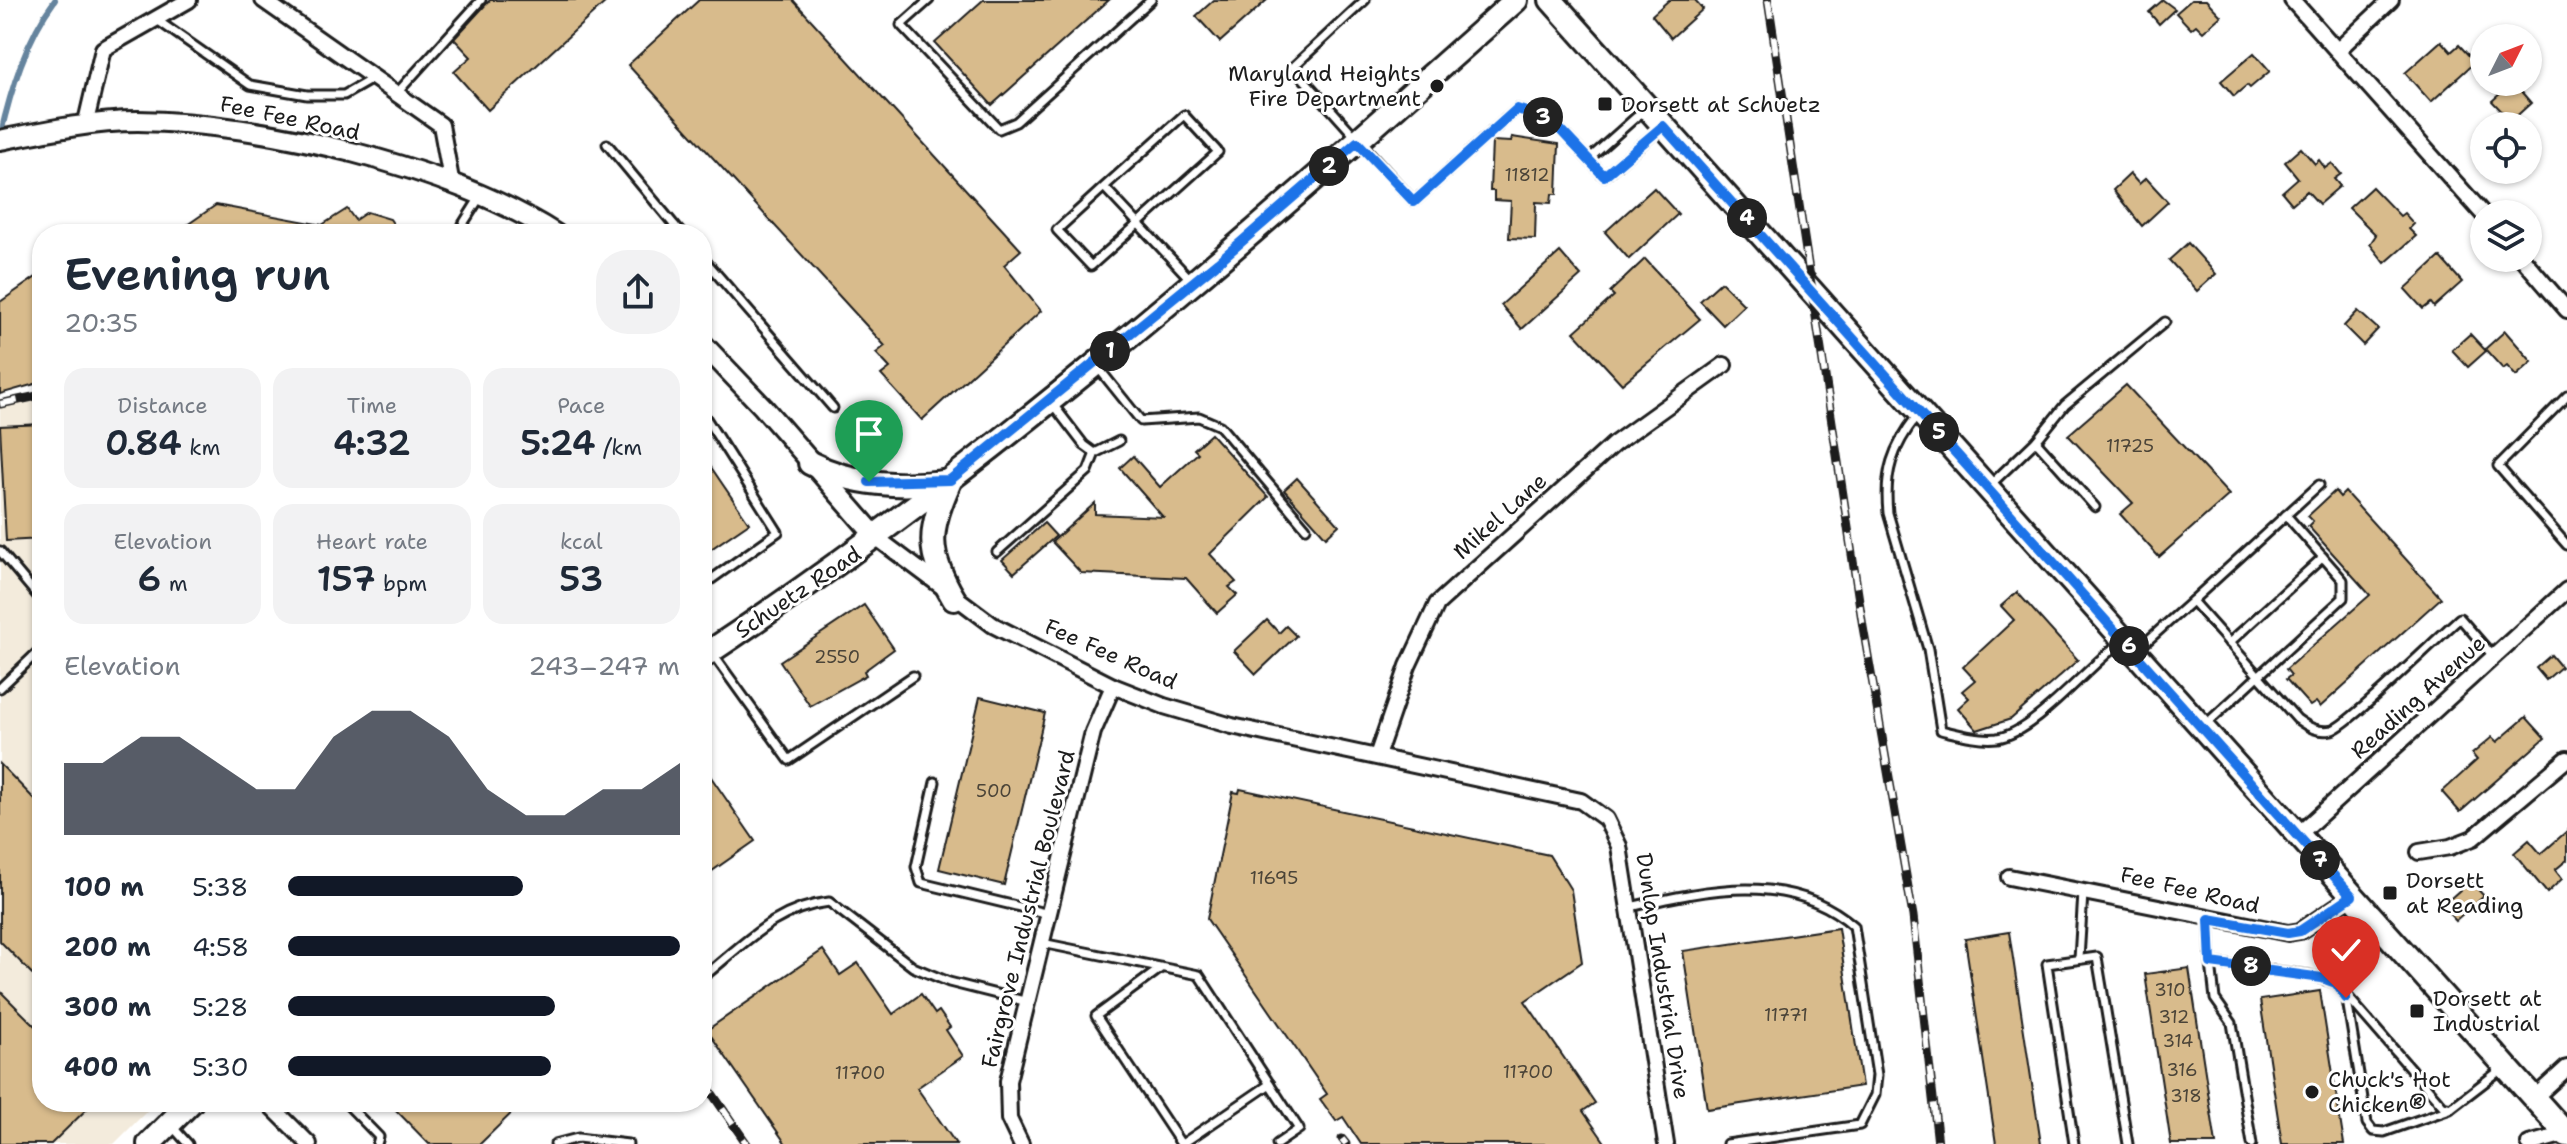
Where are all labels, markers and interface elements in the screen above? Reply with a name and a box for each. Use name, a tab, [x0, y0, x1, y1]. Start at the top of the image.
north arrow	[2470, 24, 2542, 96]
map controls	[2470, 24, 2542, 272]
place label: Maryland Heights Fire Department	[1228, 59, 1421, 113]
marker: Maryland Heights Fire Department	[1428, 77, 1446, 95]
street label: Fee Fee Road	[217, 89, 363, 147]
place label: Dorsett at Schuetz	[1621, 90, 1821, 119]
marker: Dorsett at Schuetz	[1596, 95, 1614, 113]
pin: 3	[1523, 97, 1563, 137]
text: 3	[1535, 102, 1551, 131]
button: locate	[2470, 112, 2542, 184]
pin: 2	[1309, 146, 1349, 186]
text: 2	[1321, 151, 1337, 180]
house number: 11812	[1504, 163, 1550, 187]
pin: 4	[1727, 198, 1767, 238]
button: layers	[2470, 200, 2542, 272]
text: 4	[1739, 203, 1755, 232]
text: Evening run	[64, 245, 331, 304]
button: share	[596, 250, 680, 334]
text: 20:35	[64, 305, 138, 340]
pin: 1	[1090, 331, 1130, 371]
text: 1	[1105, 336, 1115, 365]
text: Distance	[118, 391, 208, 420]
text: Time	[347, 391, 397, 420]
text: Pace	[557, 391, 606, 420]
pin	[835, 400, 903, 482]
icon: arrive	[847, 412, 891, 456]
pin: 5	[1919, 412, 1959, 452]
text: 5	[1932, 417, 1946, 446]
text: 0.84	[105, 420, 182, 466]
text: 4:32	[333, 420, 411, 466]
text: 5:24	[520, 420, 596, 466]
text: km	[182, 433, 220, 462]
text: /km	[596, 433, 642, 462]
house number: 11725	[2106, 434, 2154, 458]
street label: Mikel Lane	[1447, 466, 1553, 566]
text: Elevation	[113, 527, 212, 556]
text: Heart rate	[316, 527, 428, 556]
text: kcal	[560, 527, 603, 556]
street label: Schuetz Road	[729, 539, 867, 645]
text: 6	[138, 556, 161, 602]
text: 157	[317, 556, 375, 602]
text: 53	[559, 556, 603, 602]
text: m	[161, 569, 188, 598]
text: bpm	[375, 569, 427, 598]
street label: Fee Fee Road	[1040, 612, 1182, 696]
pin: 6	[2109, 626, 2149, 666]
street label: Reading Avenue	[2344, 629, 2492, 765]
text: 6	[2121, 631, 2137, 660]
house number: 2550	[814, 645, 860, 669]
text: Elevation	[64, 648, 180, 683]
text: 243–247 m	[528, 648, 680, 683]
street label: Fairgrove Industrial Boulevard	[974, 747, 1082, 1071]
house number: 500	[976, 779, 1012, 803]
pin: 7	[2300, 840, 2340, 880]
text: 7	[2312, 845, 2328, 874]
street label: Dunlap Industrial Drive	[1629, 851, 1697, 1101]
street label: Fee Fee Road	[2117, 860, 2263, 920]
house number: 11695	[1250, 866, 1298, 890]
place label: Dorsett at Reading	[2406, 866, 2523, 920]
text: 100 m	[64, 869, 144, 904]
text: 5:38	[192, 869, 248, 904]
marker: Dorsett at Reading	[2381, 884, 2399, 902]
pin	[2312, 916, 2380, 998]
icon: check	[2324, 928, 2368, 972]
text: 200 m	[64, 929, 151, 964]
text: 4:58	[192, 929, 249, 964]
pin: 8	[2231, 946, 2271, 986]
text: 8	[2243, 951, 2259, 980]
house number: 310	[2154, 978, 2186, 1002]
place label: Dorsett at Industrial	[2433, 984, 2542, 1038]
text: 300 m	[64, 989, 151, 1024]
text: 5:28	[192, 989, 248, 1024]
marker: Dorsett at Industrial	[2408, 1002, 2426, 1020]
house number: 11771	[1764, 1003, 1808, 1027]
house number: 312	[2159, 1005, 2189, 1029]
house number: 314	[2163, 1029, 2193, 1053]
text: 400 m	[64, 1049, 151, 1084]
text: 5:30	[192, 1049, 249, 1084]
house number: 316	[2166, 1058, 2198, 1082]
house number: 11700	[1503, 1060, 1553, 1084]
house number: 11700	[835, 1061, 885, 1085]
place label: Chuck's Hot Chicken®	[2328, 1065, 2451, 1119]
marker: Chuck's Hot Chicken®	[2303, 1083, 2321, 1101]
house number: 318	[2170, 1084, 2202, 1108]

